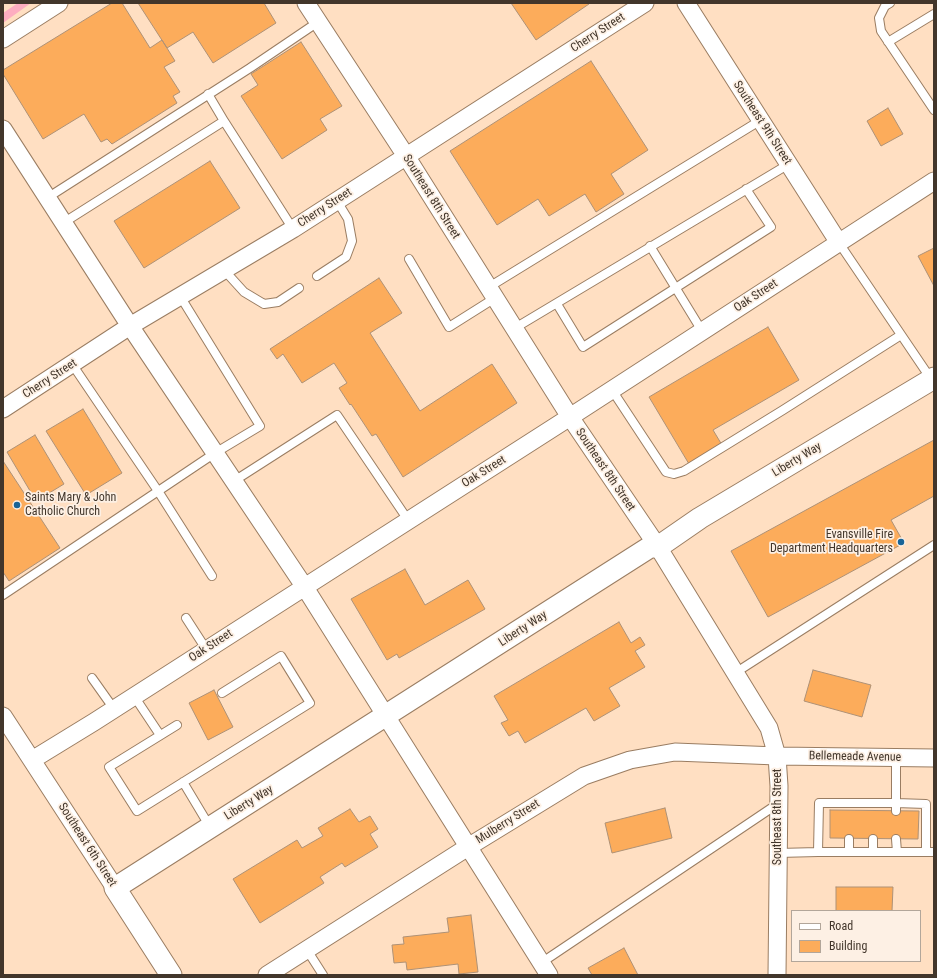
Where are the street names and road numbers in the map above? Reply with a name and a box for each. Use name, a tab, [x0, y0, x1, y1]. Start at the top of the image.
street label: Cherry Street	[568, 10, 628, 56]
street label: Southeast 9th Street	[730, 79, 794, 167]
street label: Southeast 8th Street	[399, 152, 463, 242]
street label: Cherry Street	[295, 185, 355, 231]
street label: Oak Street	[731, 277, 781, 315]
street label: Cherry Street	[20, 356, 80, 402]
street label: Southeast 8th Street	[572, 426, 638, 514]
street label: Liberty Way	[770, 440, 824, 480]
street label: Oak Street	[459, 453, 509, 491]
street label: Liberty Way	[496, 608, 550, 650]
street label: Oak Street	[186, 627, 236, 665]
street label: Bellemeade Avenue	[809, 749, 901, 765]
street label: Southeast 8th Street	[771, 769, 785, 865]
street label: Liberty Way	[222, 782, 276, 824]
street label: Mulberry Street	[473, 797, 543, 847]
street label: Southeast 6th Street	[55, 801, 119, 889]

